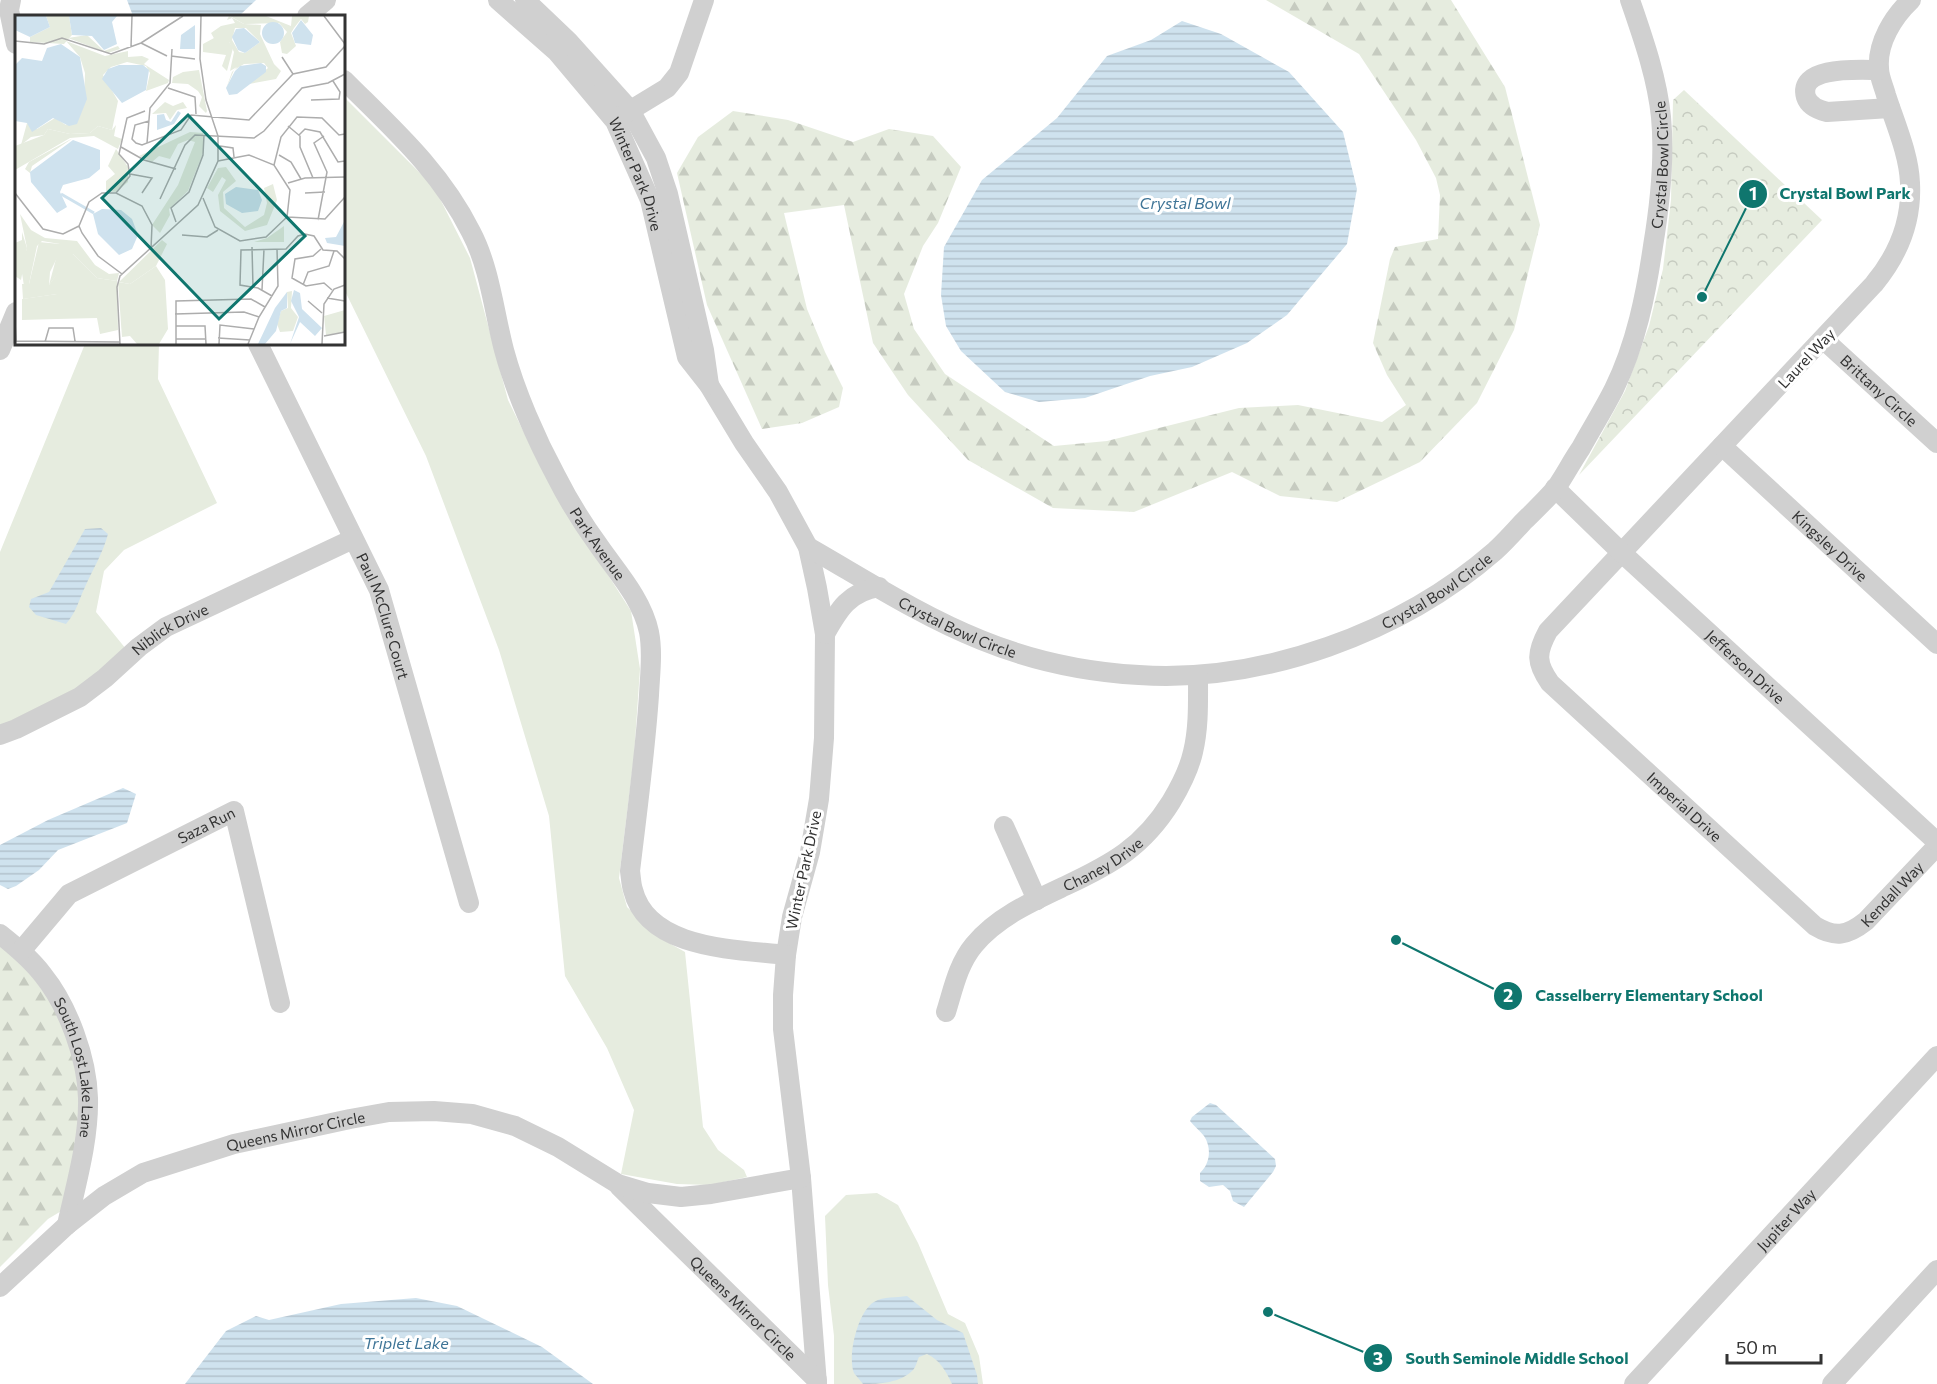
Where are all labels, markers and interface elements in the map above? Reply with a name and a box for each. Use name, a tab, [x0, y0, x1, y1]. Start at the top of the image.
inset map	[15, 15, 345, 345]
street label: Crystal Bowl Circle	[1647, 100, 1671, 230]
street label: Winter Park Drive	[605, 114, 666, 233]
callout: Crystal Bowl Park	[1738, 177, 1923, 211]
text: 1	[1749, 182, 1757, 204]
text: Crystal Bowl Park	[1779, 183, 1911, 202]
water label: Crystal Bowl	[1139, 193, 1231, 212]
street label: Laurel Way	[1774, 324, 1838, 392]
street label: Brittany Circle	[1837, 351, 1921, 430]
street label: Park Avenue	[566, 504, 630, 583]
street label: Kingsley Drive	[1789, 506, 1872, 585]
street label: Crystal Bowl Circle	[1378, 549, 1495, 633]
street label: Paul McClure Court	[353, 550, 413, 681]
street label: Crystal Bowl Circle	[896, 592, 1019, 661]
street label: Niblick Drive	[128, 599, 211, 659]
street label: Jefferson Drive	[1702, 626, 1789, 707]
street label: Imperial Drive	[1644, 768, 1726, 845]
street label: Saza Run	[174, 803, 238, 847]
street label: Winter Park Drive	[782, 809, 824, 931]
street label: Chaney Drive	[1060, 833, 1146, 895]
street label: Kendall Way	[1857, 857, 1927, 930]
callout: Casselberry Elementary School	[1493, 979, 1774, 1013]
text: 2	[1503, 984, 1513, 1006]
text: Casselberry Elementary School	[1535, 985, 1763, 1004]
street label: South Lost Lake Lane	[51, 994, 97, 1139]
street label: Queens Mirror Circle	[224, 1107, 367, 1155]
street label: Jupiter Way	[1753, 1184, 1819, 1254]
street label: Queens Mirror Circle	[686, 1252, 800, 1364]
scale bar	[1727, 1327, 1822, 1365]
water label: Triplet Lake	[363, 1333, 449, 1352]
text: 50 m	[1736, 1336, 1777, 1358]
callout: South Seminole Middle School	[1363, 1341, 1640, 1375]
text: 3	[1373, 1347, 1383, 1369]
text: South Seminole Middle School	[1406, 1348, 1629, 1367]

